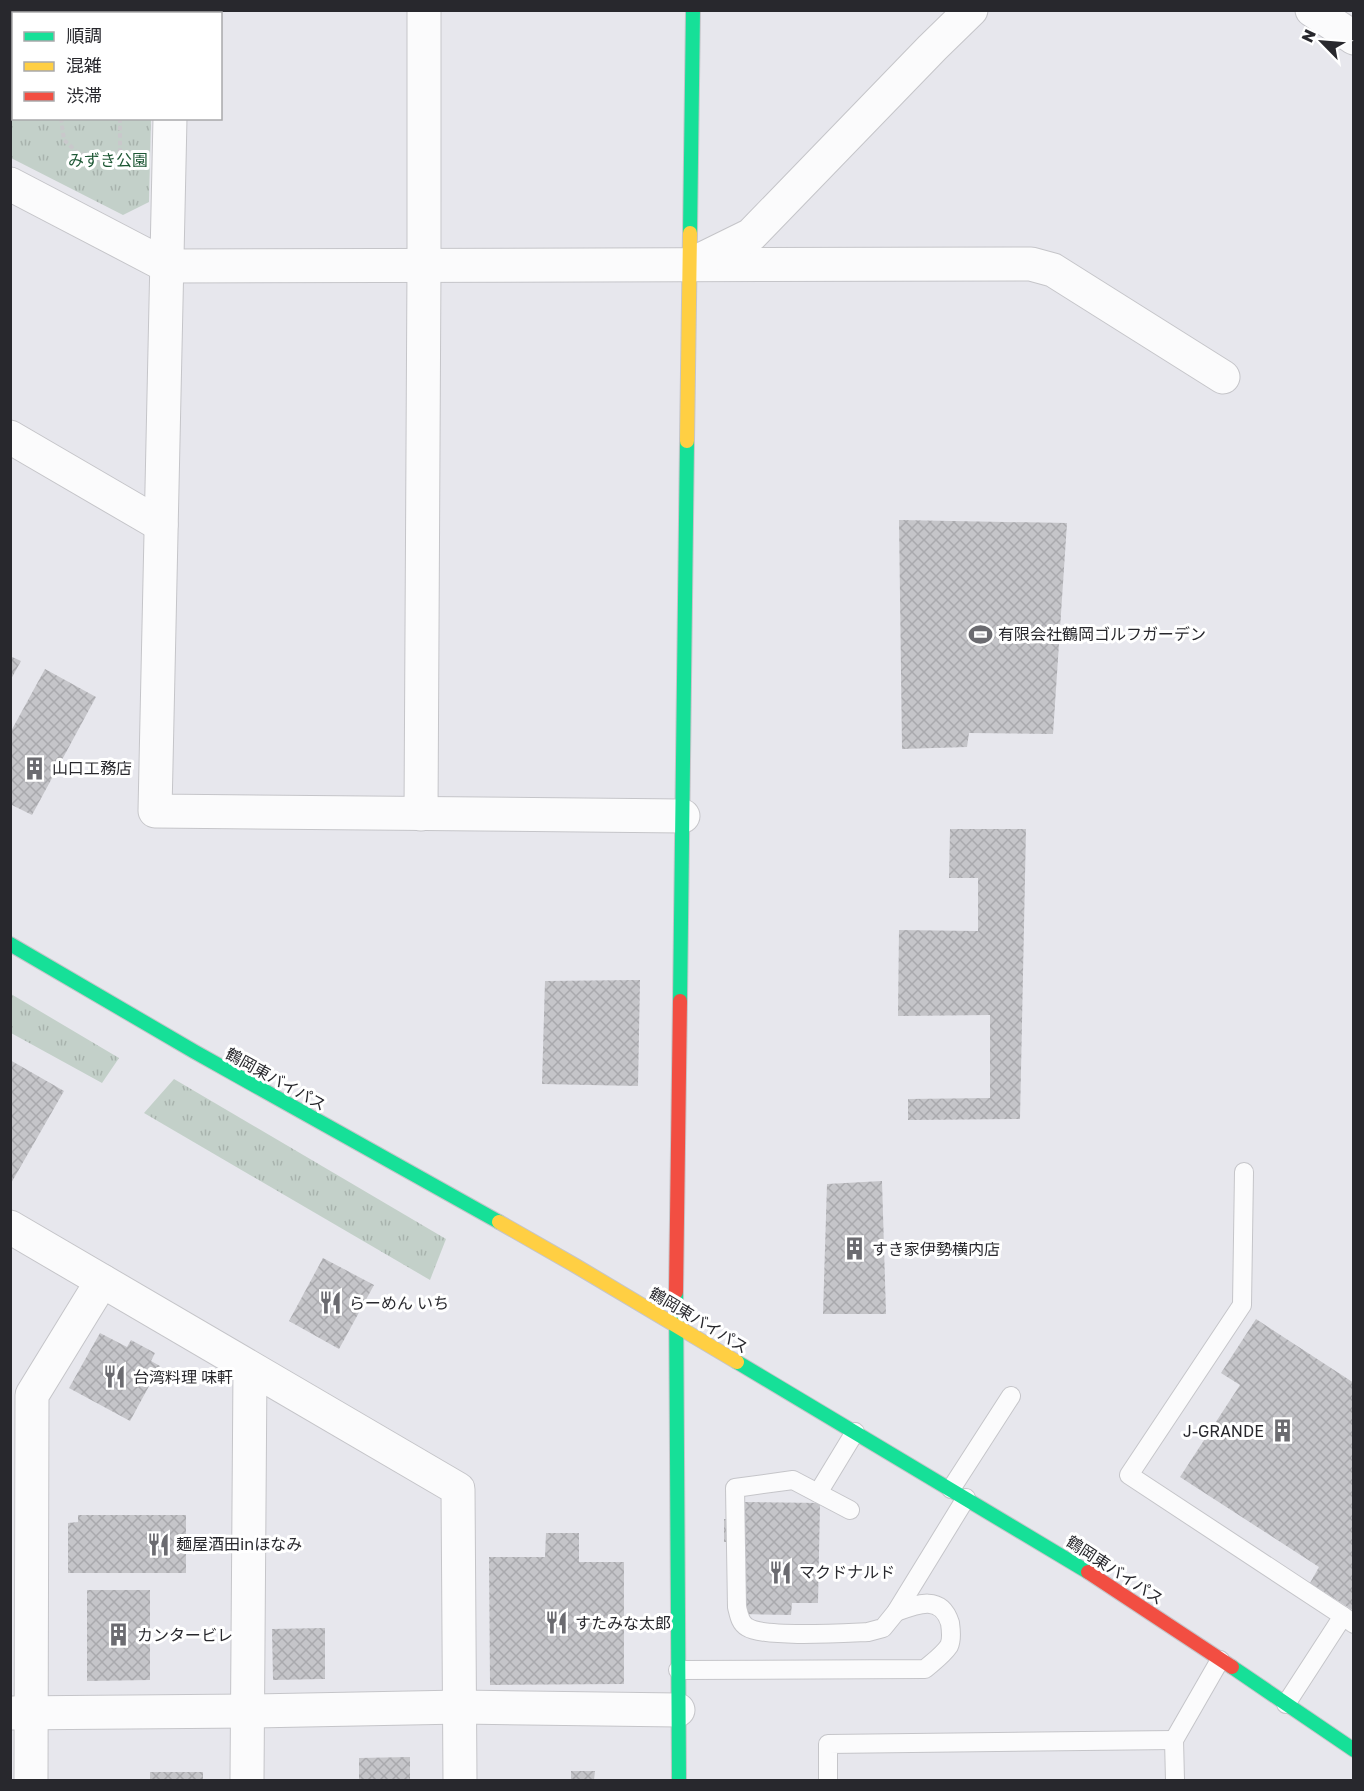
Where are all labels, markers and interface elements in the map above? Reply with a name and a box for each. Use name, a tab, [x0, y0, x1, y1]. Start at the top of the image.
legend	[12, 12, 222, 120]
north arrow	[1292, 12, 1352, 72]
text: 順調	[66, 24, 102, 46]
text: N	[1297, 26, 1320, 45]
text: 混雑	[66, 54, 102, 76]
text: 渋滞	[66, 84, 102, 106]
park label: みずき公園	[68, 150, 148, 170]
sports icon: 有限会社鶴岡ゴルフガーデン	[967, 621, 993, 647]
place label: 有限会社鶴岡ゴルフガーデン	[998, 624, 1206, 644]
building icon: 山口工務店	[21, 755, 47, 781]
place label: 山口工務店	[52, 758, 132, 778]
street label: 鶴岡東バイパス	[222, 1043, 330, 1115]
building icon: すき家伊勢横内店	[841, 1236, 867, 1262]
place label: すき家伊勢横内店	[872, 1239, 1000, 1259]
street label: 鶴岡東バイパス	[646, 1283, 752, 1357]
restaurant icon: らーめん いち	[318, 1290, 344, 1316]
place label: らーめん いち	[349, 1293, 449, 1313]
restaurant icon: 台湾料理 味軒	[102, 1364, 128, 1390]
place label: 台湾料理 味軒	[133, 1367, 233, 1387]
building icon: J-GRANDE	[1269, 1418, 1295, 1444]
place label: J-GRANDE	[1183, 1421, 1264, 1441]
restaurant icon: 麺屋酒田inほなみ	[145, 1531, 171, 1557]
street label: 鶴岡東バイパス	[1063, 1531, 1167, 1609]
place label: 麺屋酒田inほなみ	[176, 1534, 302, 1554]
restaurant icon: マクドナルド	[768, 1559, 794, 1585]
place label: マクドナルド	[799, 1562, 895, 1582]
restaurant icon: すたみな太郎	[544, 1610, 570, 1636]
place label: すたみな太郎	[575, 1613, 671, 1633]
building icon: カンタービレ	[106, 1622, 132, 1648]
place label: カンタービレ	[137, 1625, 233, 1645]

